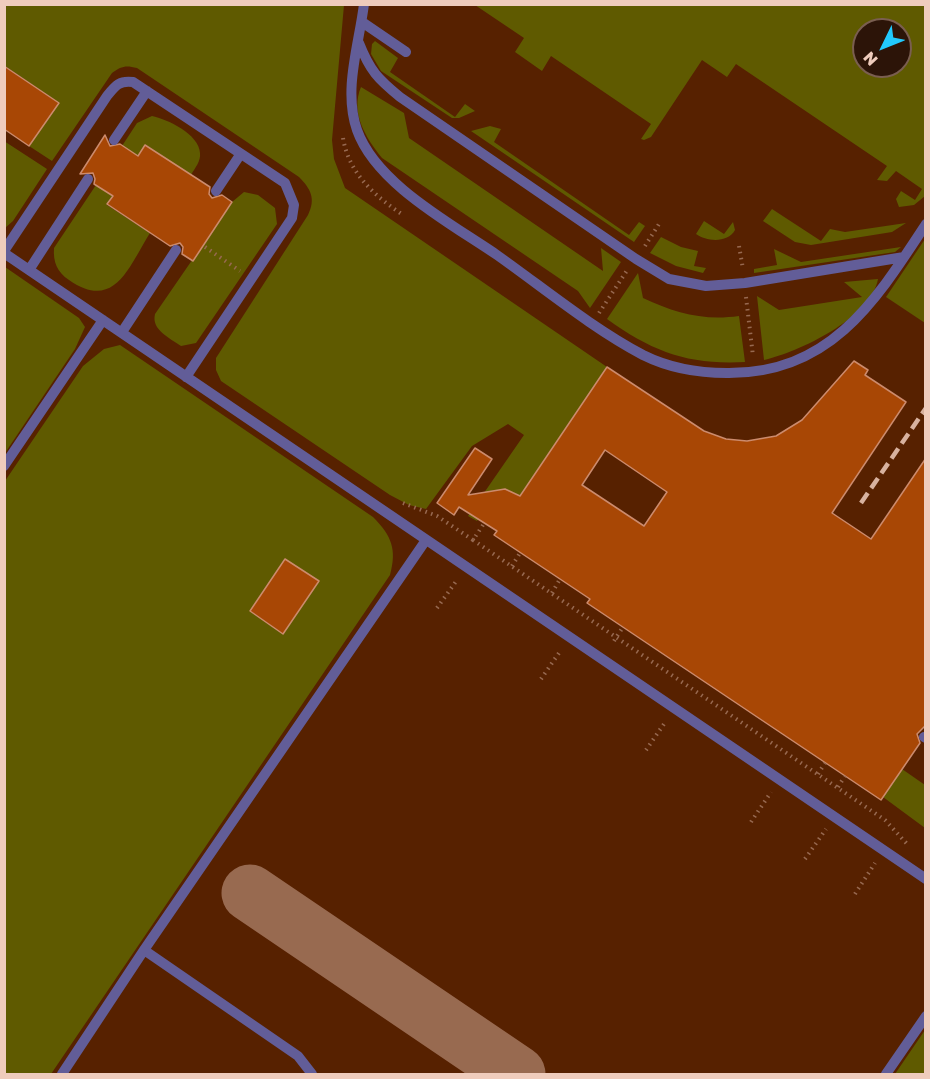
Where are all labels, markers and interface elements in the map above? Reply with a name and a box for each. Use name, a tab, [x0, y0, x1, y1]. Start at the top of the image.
north arrow	[852, 18, 912, 78]
text: N	[859, 48, 882, 70]

